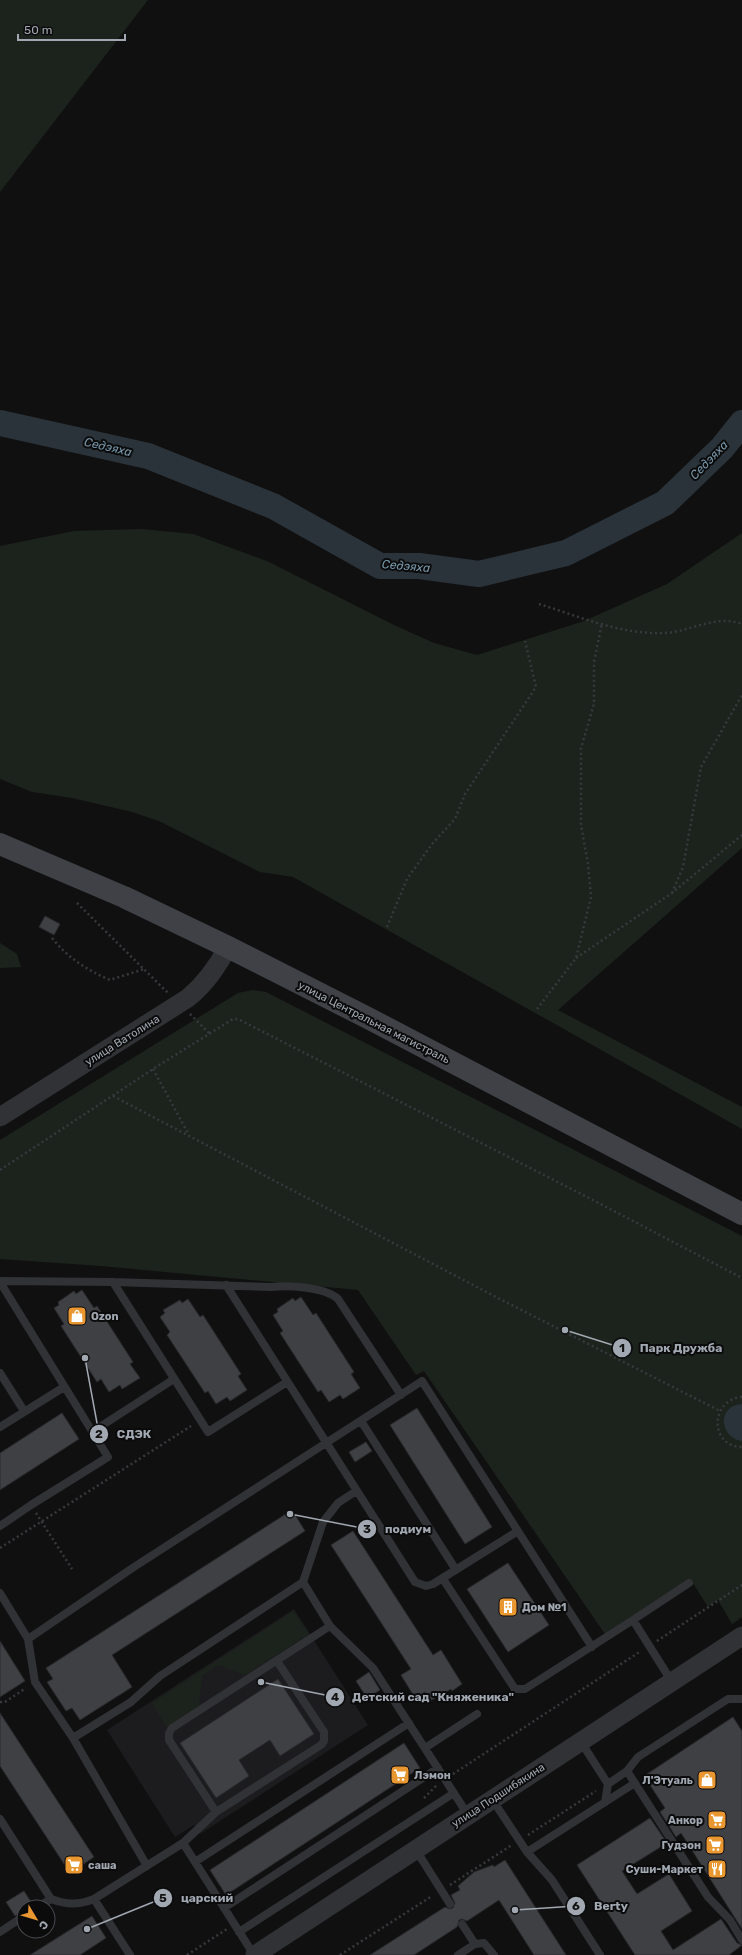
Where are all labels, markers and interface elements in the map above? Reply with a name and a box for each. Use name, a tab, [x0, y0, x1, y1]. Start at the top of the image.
scale bar	[18, 16, 125, 42]
text: 50 m	[24, 23, 52, 37]
water label: Седэяха	[83, 435, 133, 459]
water label: Седэяха	[687, 438, 731, 482]
water label: Седэяха	[381, 557, 431, 575]
street label: улица Центральная магистраль	[296, 979, 452, 1067]
street label: улица Ватолина	[83, 1012, 162, 1069]
shop icon: Ozon	[66, 1305, 88, 1327]
place label: Ozon	[91, 1310, 119, 1323]
callout: Парк Дружба	[612, 1336, 730, 1360]
text: 1	[619, 1341, 625, 1355]
text: Парк Дружба	[640, 1341, 722, 1355]
callout: СДЭК	[89, 1422, 160, 1446]
text: 2	[95, 1427, 103, 1441]
text: СДЭК	[117, 1427, 152, 1441]
callout: подиум	[357, 1517, 439, 1541]
text: 3	[363, 1522, 371, 1536]
text: подиум	[385, 1522, 431, 1536]
building icon: Дом №1	[497, 1596, 519, 1618]
place label: Дом №1	[522, 1601, 567, 1614]
callout: Детский сад "Княженика"	[325, 1685, 522, 1709]
text: 4	[331, 1690, 339, 1704]
text: Детский сад "Княженика"	[352, 1690, 514, 1704]
street label: улица Подшибякина	[449, 1760, 547, 1830]
supermarket icon: Лэмон	[389, 1764, 411, 1786]
place label: Лэмон	[414, 1769, 451, 1782]
shop icon: Л'Этуаль	[696, 1769, 718, 1791]
place label: Л'Этуаль	[642, 1774, 693, 1787]
supermarket icon: Анкор	[706, 1809, 728, 1831]
place label: Анкор	[668, 1814, 703, 1827]
supermarket icon: Гудзон	[704, 1834, 726, 1856]
place label: Гудзон	[662, 1839, 701, 1852]
supermarket icon: саша	[63, 1854, 85, 1876]
restaurant icon: Суши-Маркет	[706, 1858, 728, 1880]
place label: саша	[88, 1859, 117, 1872]
place label: Суши-Маркет	[626, 1863, 703, 1876]
callout: царский	[153, 1886, 241, 1910]
text: 5	[159, 1891, 167, 1905]
text: царский	[181, 1891, 233, 1905]
callout: Berty	[566, 1894, 636, 1918]
north arrow	[16, 1899, 56, 1939]
text: 6	[572, 1899, 580, 1913]
text: Berty	[594, 1899, 628, 1913]
text: С	[36, 1918, 51, 1932]

